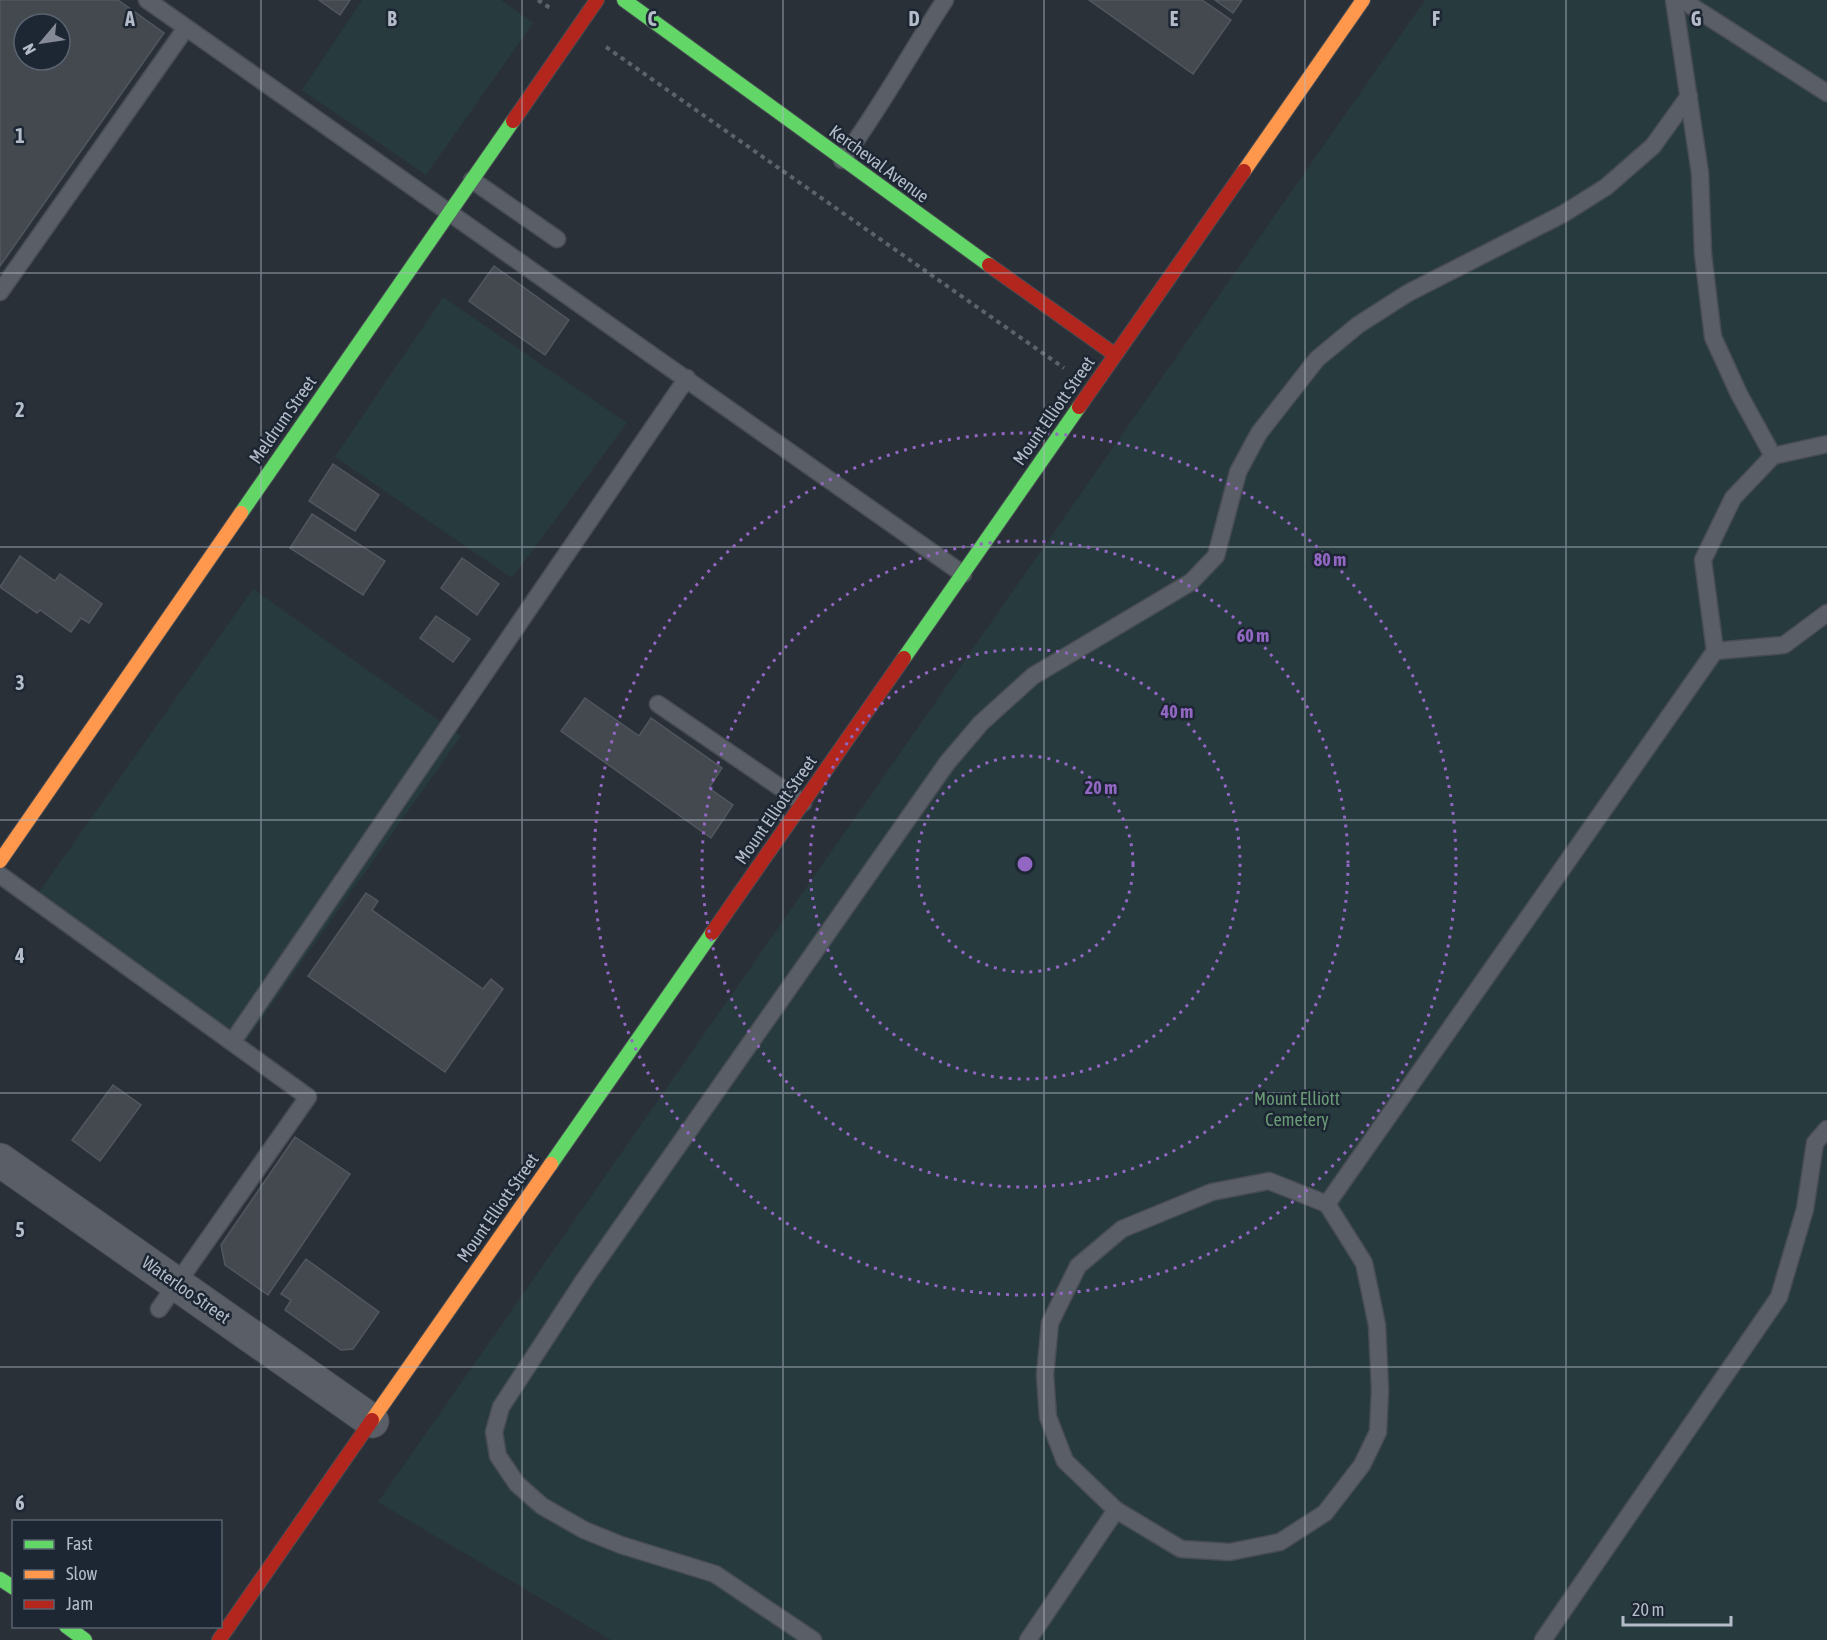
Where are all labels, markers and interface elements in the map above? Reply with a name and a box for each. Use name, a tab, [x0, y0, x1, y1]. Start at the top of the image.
text: A	[124, 7, 135, 30]
text: B	[387, 7, 397, 30]
text: C	[648, 7, 657, 30]
text: D	[908, 7, 920, 30]
text: E	[1170, 7, 1179, 30]
text: F	[1432, 7, 1440, 30]
text: G	[1691, 7, 1702, 30]
north arrow	[12, 12, 72, 72]
text: N	[19, 41, 39, 58]
street label: Kercheval Avenue	[825, 120, 933, 207]
text: 1	[15, 124, 25, 147]
street label: Mount Elliott Street	[1008, 352, 1099, 469]
street label: Meldrum Street	[245, 372, 321, 468]
text: 2	[15, 398, 25, 421]
text: 80 m	[1314, 549, 1346, 570]
text: 60 m	[1237, 625, 1269, 646]
text: 3	[15, 671, 25, 694]
text: 40 m	[1160, 701, 1193, 722]
street label: Mount Elliott Street	[730, 751, 821, 868]
text: 20 m	[1085, 777, 1117, 798]
centre of rings	[1015, 854, 1035, 874]
text: 4	[14, 944, 25, 967]
park label: Mount Elliott Cemetery	[1254, 1088, 1340, 1130]
street label: Mount Elliott Street	[452, 1149, 543, 1266]
text: 5	[15, 1218, 25, 1241]
street label: Waterloo Street	[138, 1251, 234, 1328]
text: 6	[15, 1491, 25, 1514]
legend	[12, 1520, 222, 1628]
text: Fast	[66, 1533, 93, 1554]
text: Slow	[66, 1563, 97, 1584]
scale bar	[1623, 1589, 1731, 1627]
text: Jam	[66, 1593, 93, 1614]
text: 20 m	[1632, 1599, 1664, 1620]

